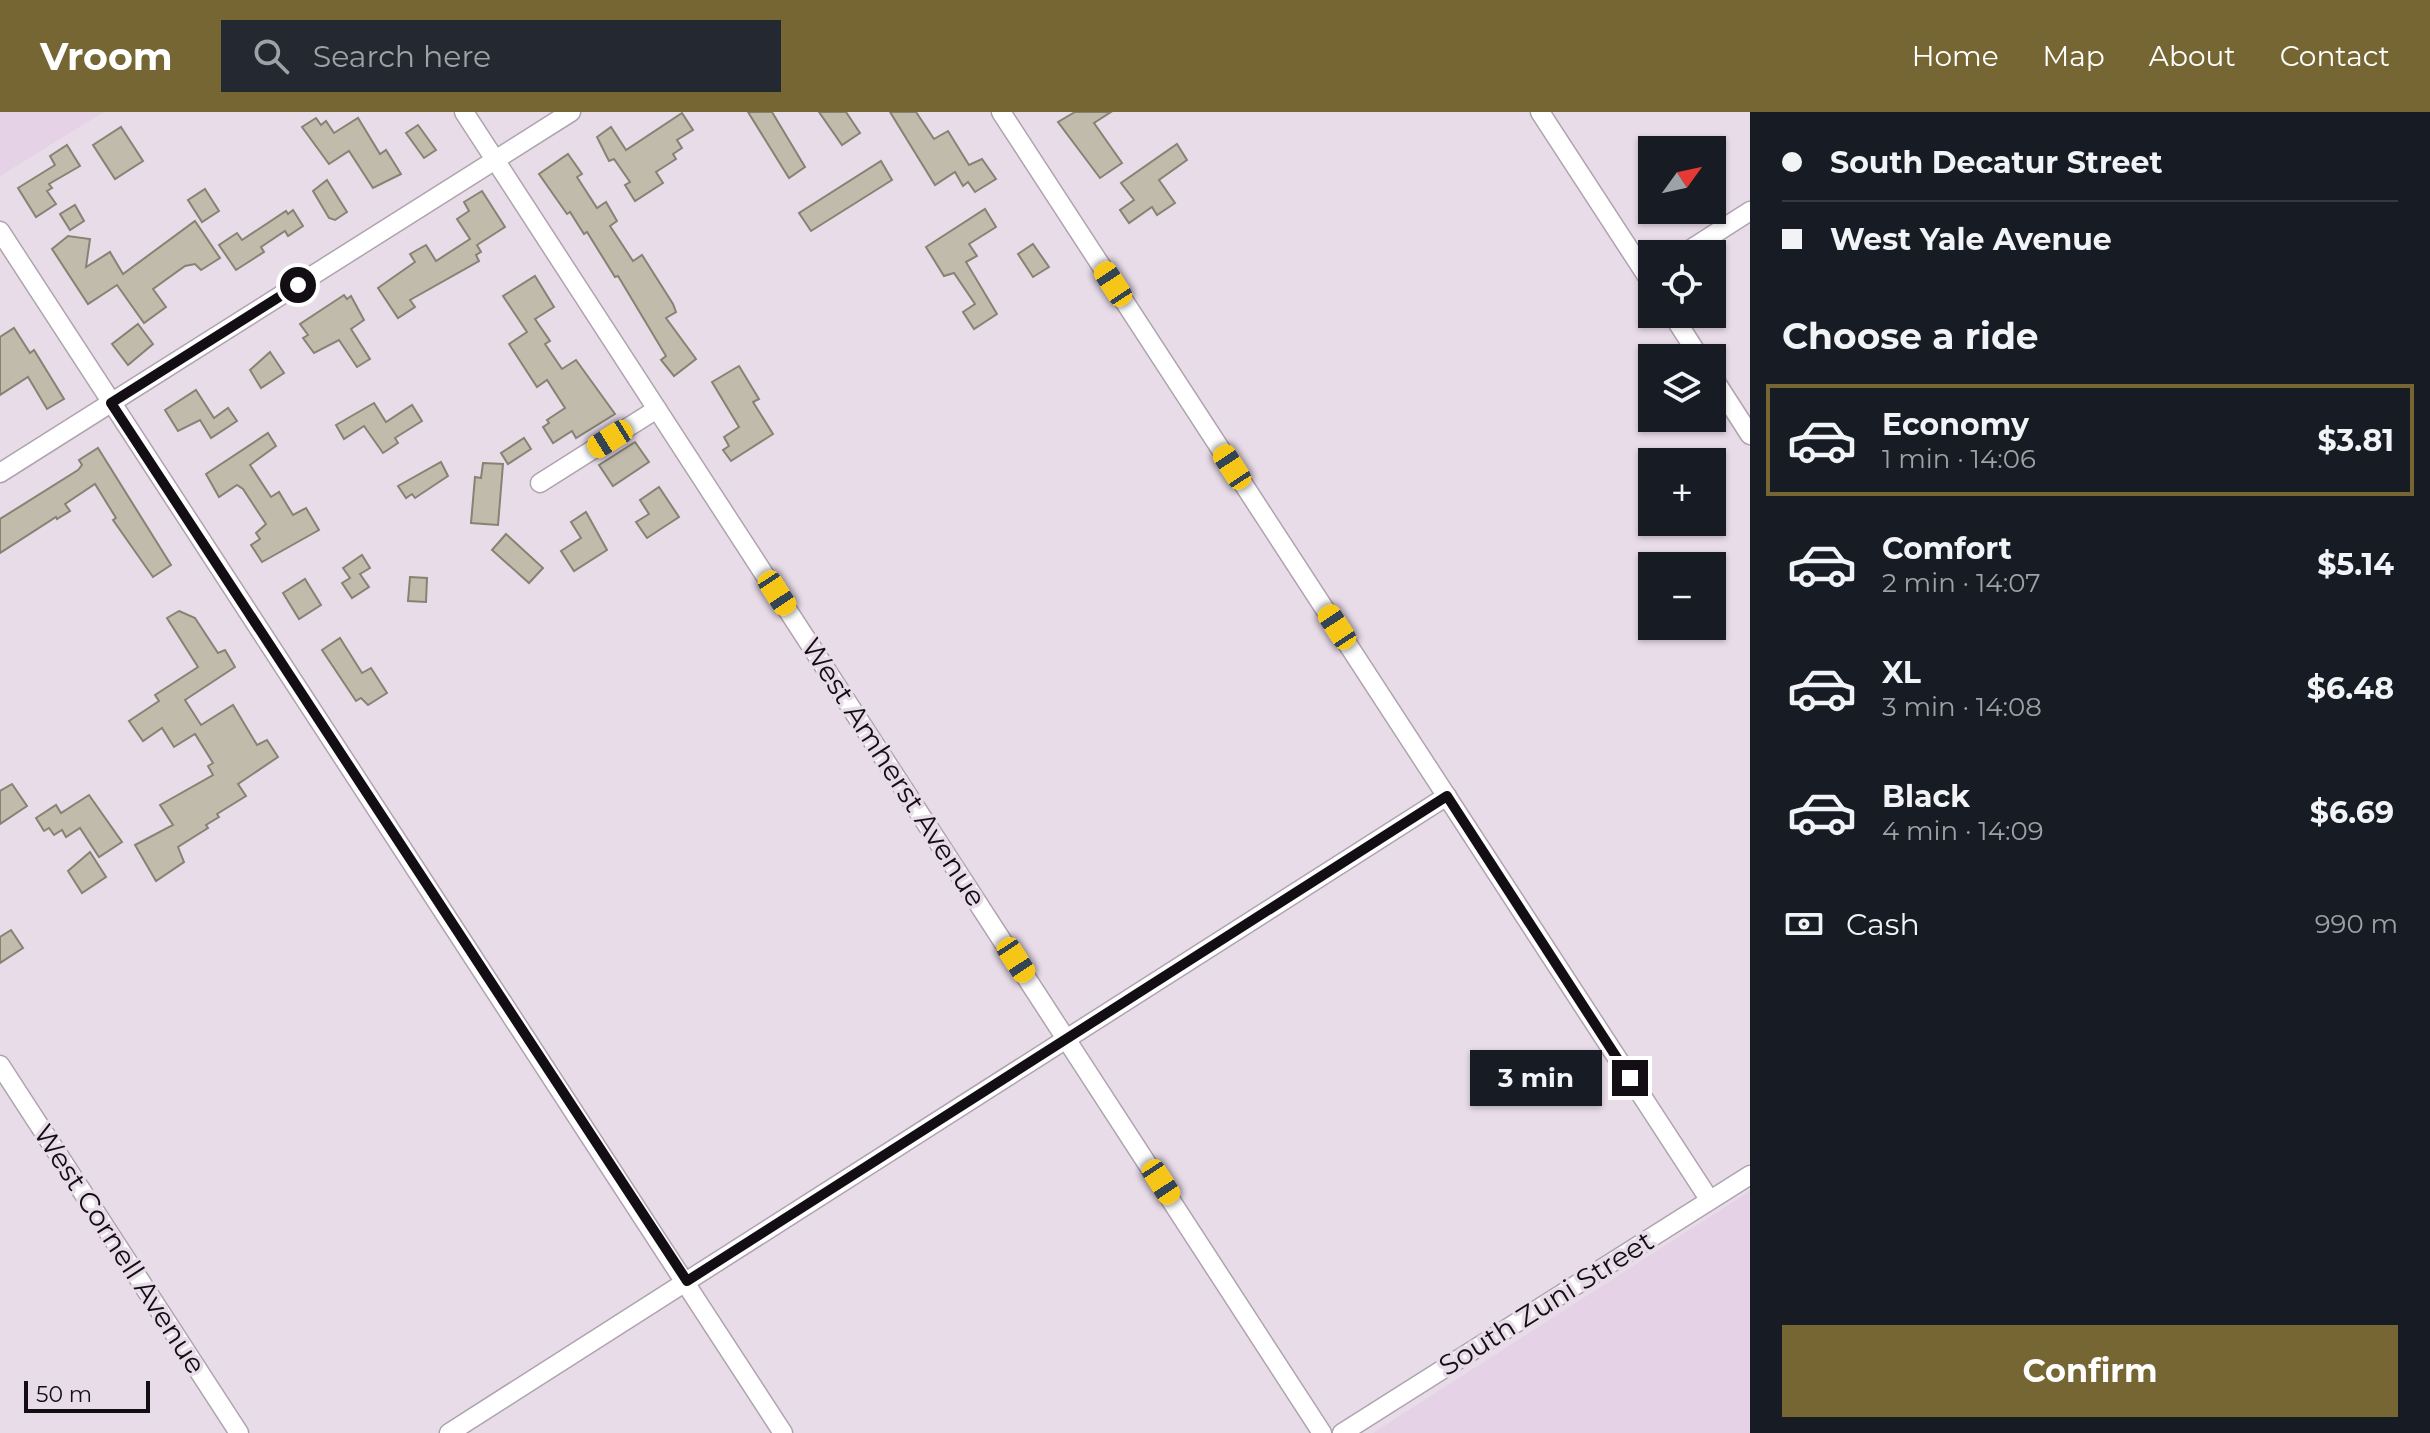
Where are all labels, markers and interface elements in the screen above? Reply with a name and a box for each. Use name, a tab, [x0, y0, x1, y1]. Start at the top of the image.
search box	[221, 20, 781, 92]
text: Vroom	[40, 33, 173, 80]
icon: search	[249, 34, 293, 78]
text: Search here	[313, 38, 491, 75]
text: Home	[1912, 39, 1999, 73]
text: Map	[2043, 39, 2105, 73]
text: About	[2149, 39, 2236, 73]
text: Contact	[2280, 39, 2390, 73]
north arrow	[1638, 136, 1726, 224]
map controls	[1638, 136, 1726, 640]
text: South Decatur Street	[1830, 144, 2162, 181]
text: West Yale Avenue	[1830, 221, 2112, 258]
button: locate	[1638, 240, 1726, 328]
car	[1090, 257, 1136, 311]
route start	[280, 267, 316, 303]
text: Choose a ride	[1782, 314, 2039, 358]
button: layers	[1638, 344, 1726, 432]
icon: car	[1786, 404, 1858, 476]
text: Economy	[1882, 406, 2029, 443]
car	[583, 416, 637, 462]
text: $3.81	[2317, 422, 2394, 459]
car	[1209, 440, 1255, 494]
text: 1 min · 14:06	[1882, 443, 2036, 475]
button: +	[1638, 448, 1726, 536]
icon: car	[1786, 528, 1858, 600]
text: Comfort	[1882, 530, 2012, 567]
text: $5.14	[2317, 546, 2394, 583]
button: −	[1638, 552, 1726, 640]
car	[754, 566, 800, 620]
text: 2 min · 14:07	[1882, 567, 2040, 599]
car	[1314, 600, 1360, 654]
street label: West Amherst Avenue	[794, 631, 994, 913]
icon: car	[1786, 652, 1858, 724]
text: XL	[1882, 654, 1921, 691]
text: $6.48	[2307, 670, 2394, 707]
text: 3 min · 14:08	[1882, 691, 2042, 723]
icon: car	[1786, 776, 1858, 848]
text: Black	[1882, 778, 1970, 815]
text: $6.69	[2310, 794, 2394, 831]
text: 4 min · 14:09	[1882, 815, 2044, 847]
icon: cash	[1782, 902, 1826, 946]
text: Cash	[1846, 906, 1920, 943]
text: 990 m	[2315, 908, 2398, 940]
car	[993, 933, 1039, 987]
callout: 3 min	[1470, 1050, 1602, 1106]
route end	[1612, 1060, 1648, 1096]
text: 3 min	[1498, 1062, 1574, 1094]
street label: West Cornell Avenue	[27, 1118, 213, 1380]
car	[1138, 1155, 1184, 1209]
street label: South Zuni Street	[1432, 1223, 1660, 1383]
button: Confirm	[1782, 1325, 2398, 1417]
scale bar	[24, 1377, 150, 1413]
text: 50 m	[36, 1381, 92, 1408]

